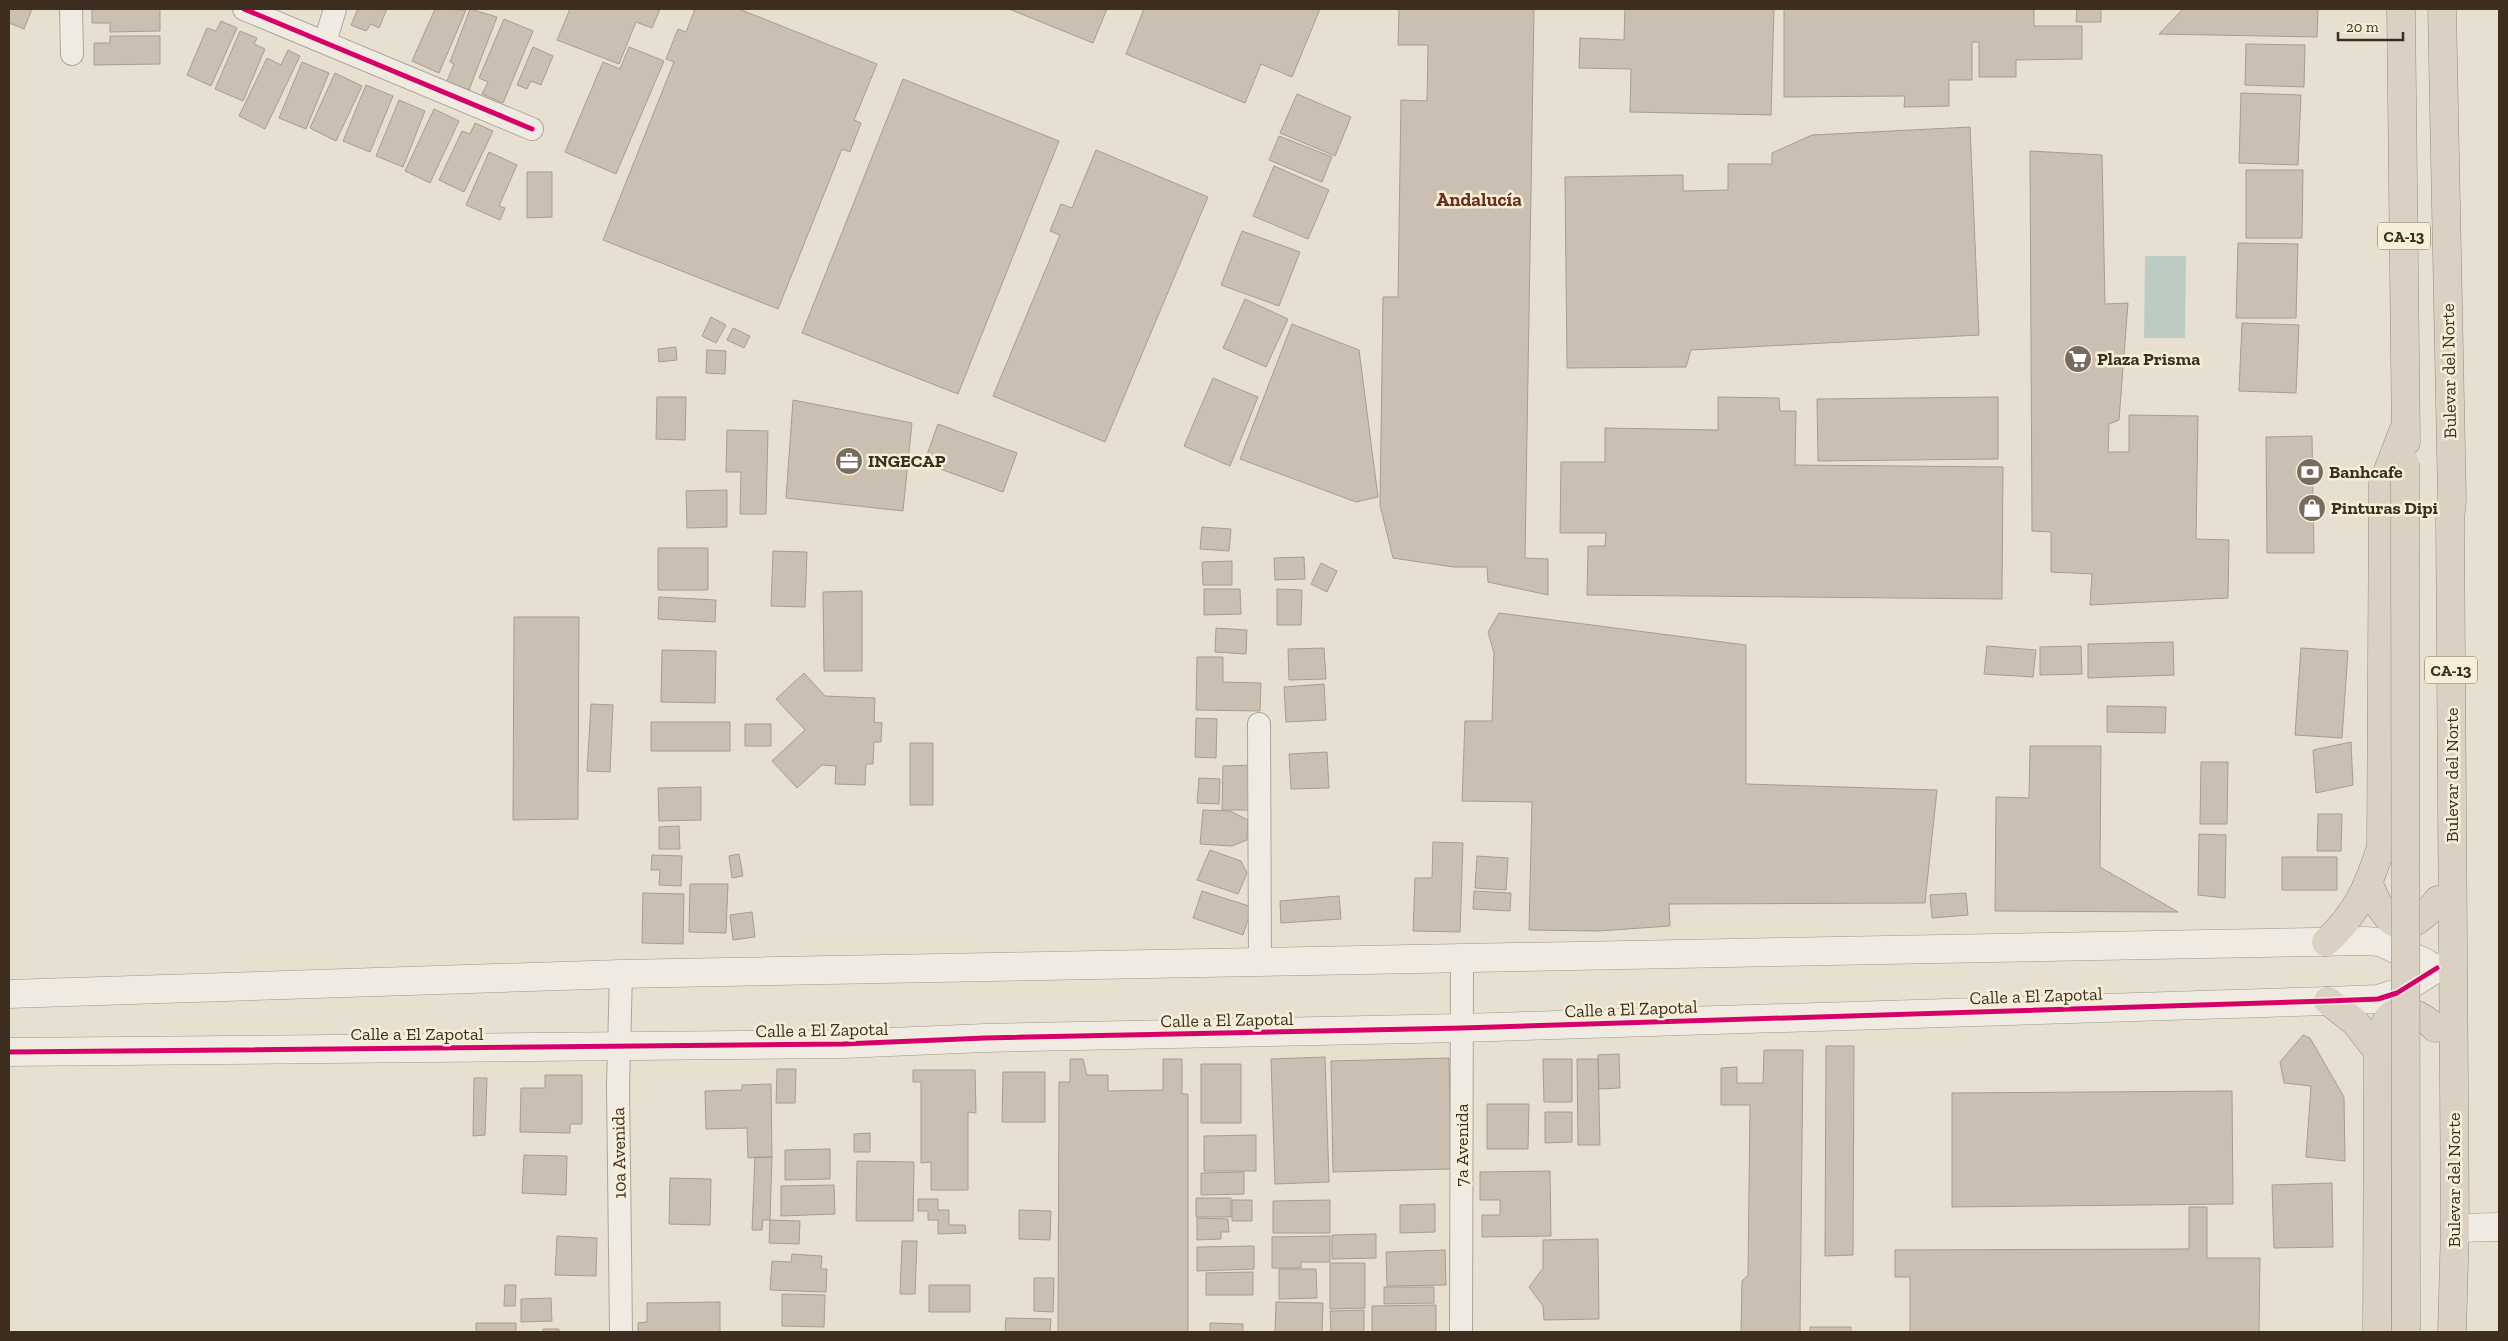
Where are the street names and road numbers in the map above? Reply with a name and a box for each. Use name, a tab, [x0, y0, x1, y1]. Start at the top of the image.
road number: CA-13	[2378, 222, 2430, 250]
street label: Bulevar del Norte	[2437, 303, 2461, 439]
road number: CA-13	[2425, 656, 2477, 684]
street label: Bulevar del Norte	[2441, 707, 2463, 843]
street label: Calle a El Zapotal	[1969, 983, 2103, 1009]
street label: Calle a El Zapotal	[1564, 996, 1698, 1022]
street label: Calle a El Zapotal	[1160, 1008, 1294, 1032]
street label: Calle a El Zapotal	[755, 1018, 889, 1042]
street label: Calle a El Zapotal	[350, 1023, 484, 1045]
street label: 7a Avenida	[1451, 1103, 1473, 1186]
street label: 10a Avenida	[607, 1107, 631, 1199]
street label: Bulevar del Norte	[2443, 1112, 2465, 1248]

